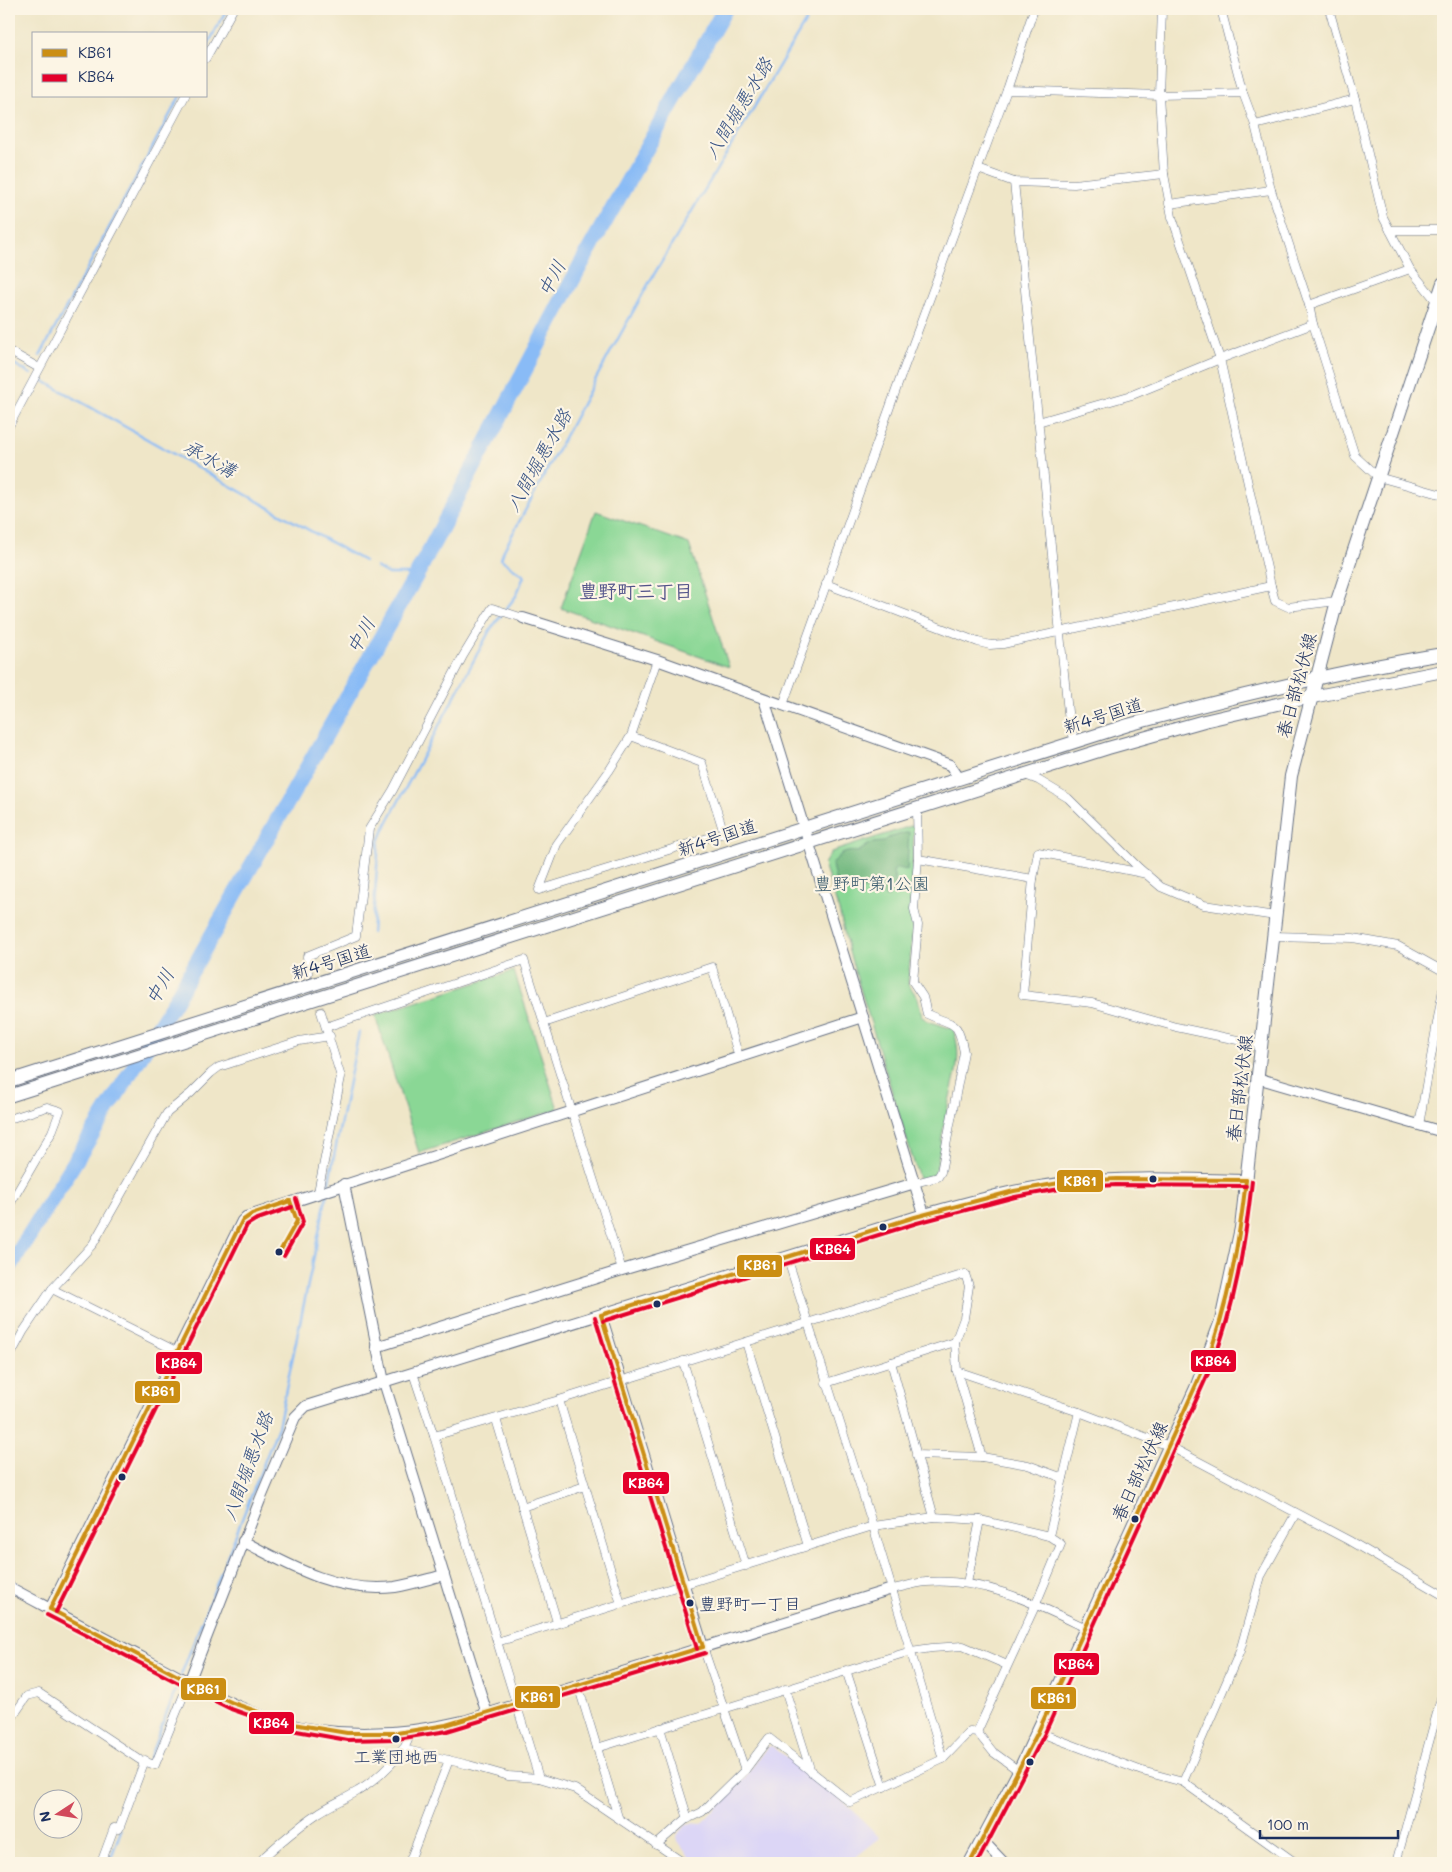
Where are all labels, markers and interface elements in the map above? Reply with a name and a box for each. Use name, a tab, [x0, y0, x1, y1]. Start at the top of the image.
legend	[32, 32, 208, 98]
text: KB61	[78, 42, 112, 62]
water label: 八間堀悪水路	[698, 52, 779, 163]
text: KB64	[78, 66, 114, 86]
water label: 中川	[531, 255, 571, 301]
water label: 八間堀悪水路	[499, 403, 577, 516]
water label: 承水溝	[179, 433, 243, 484]
district label: 豊野町三丁目	[579, 578, 693, 603]
water label: 中川	[340, 612, 380, 658]
street label: 春日部松伏線	[1270, 630, 1322, 740]
street label: 新4号国道	[1060, 691, 1146, 739]
street label: 新4号国道	[674, 813, 760, 861]
park label: 豊野町第1公園	[814, 871, 930, 895]
street label: 新4号国道	[288, 937, 374, 985]
water label: 中川	[139, 963, 179, 1009]
street label: 春日部松伏線	[1221, 1033, 1257, 1143]
line badge: KB61	[1056, 1169, 1104, 1193]
text: KB61	[1063, 1171, 1097, 1190]
unlabelled marker	[1148, 1174, 1158, 1184]
unlabelled marker	[878, 1222, 888, 1232]
line badge: KB64	[809, 1237, 856, 1261]
text: KB64	[815, 1239, 851, 1258]
unlabelled marker	[274, 1247, 284, 1257]
line badge: KB61	[736, 1254, 783, 1278]
text: KB61	[743, 1255, 777, 1274]
unlabelled marker	[652, 1299, 662, 1309]
line badge: KB64	[1190, 1349, 1237, 1373]
line badge: KB64	[155, 1351, 203, 1375]
text: KB64	[1195, 1351, 1231, 1370]
text: KB64	[161, 1353, 197, 1372]
line badge: KB61	[134, 1380, 181, 1404]
text: KB61	[141, 1381, 175, 1400]
water label: 八間堀悪水路	[216, 1407, 279, 1524]
street label: 春日部松伏線	[1105, 1417, 1173, 1525]
line badge: KB64	[622, 1471, 670, 1495]
unlabelled marker	[117, 1472, 127, 1482]
text: KB64	[628, 1473, 664, 1492]
unlabelled marker	[1130, 1514, 1140, 1524]
place label: 豊野町一丁目	[699, 1592, 801, 1614]
marker: 豊野町一丁目	[685, 1598, 695, 1608]
line badge: KB64	[1053, 1652, 1100, 1676]
text: KB64	[1058, 1654, 1094, 1673]
line badge: KB61	[180, 1677, 227, 1701]
text: KB61	[186, 1679, 220, 1698]
line badge: KB61	[514, 1685, 561, 1709]
line badge: KB61	[1030, 1686, 1077, 1710]
text: KB61	[520, 1687, 554, 1706]
text: KB61	[1037, 1688, 1071, 1707]
line badge: KB64	[248, 1711, 295, 1735]
text: KB64	[253, 1713, 289, 1732]
marker: 工業団地西	[391, 1734, 401, 1744]
place label: 工業団地西	[354, 1745, 439, 1767]
unlabelled marker	[1025, 1757, 1035, 1767]
north arrow	[32, 1790, 82, 1840]
scale bar	[1260, 1807, 1397, 1839]
text: N	[34, 1810, 55, 1824]
text: 100 m	[1267, 1814, 1309, 1834]

